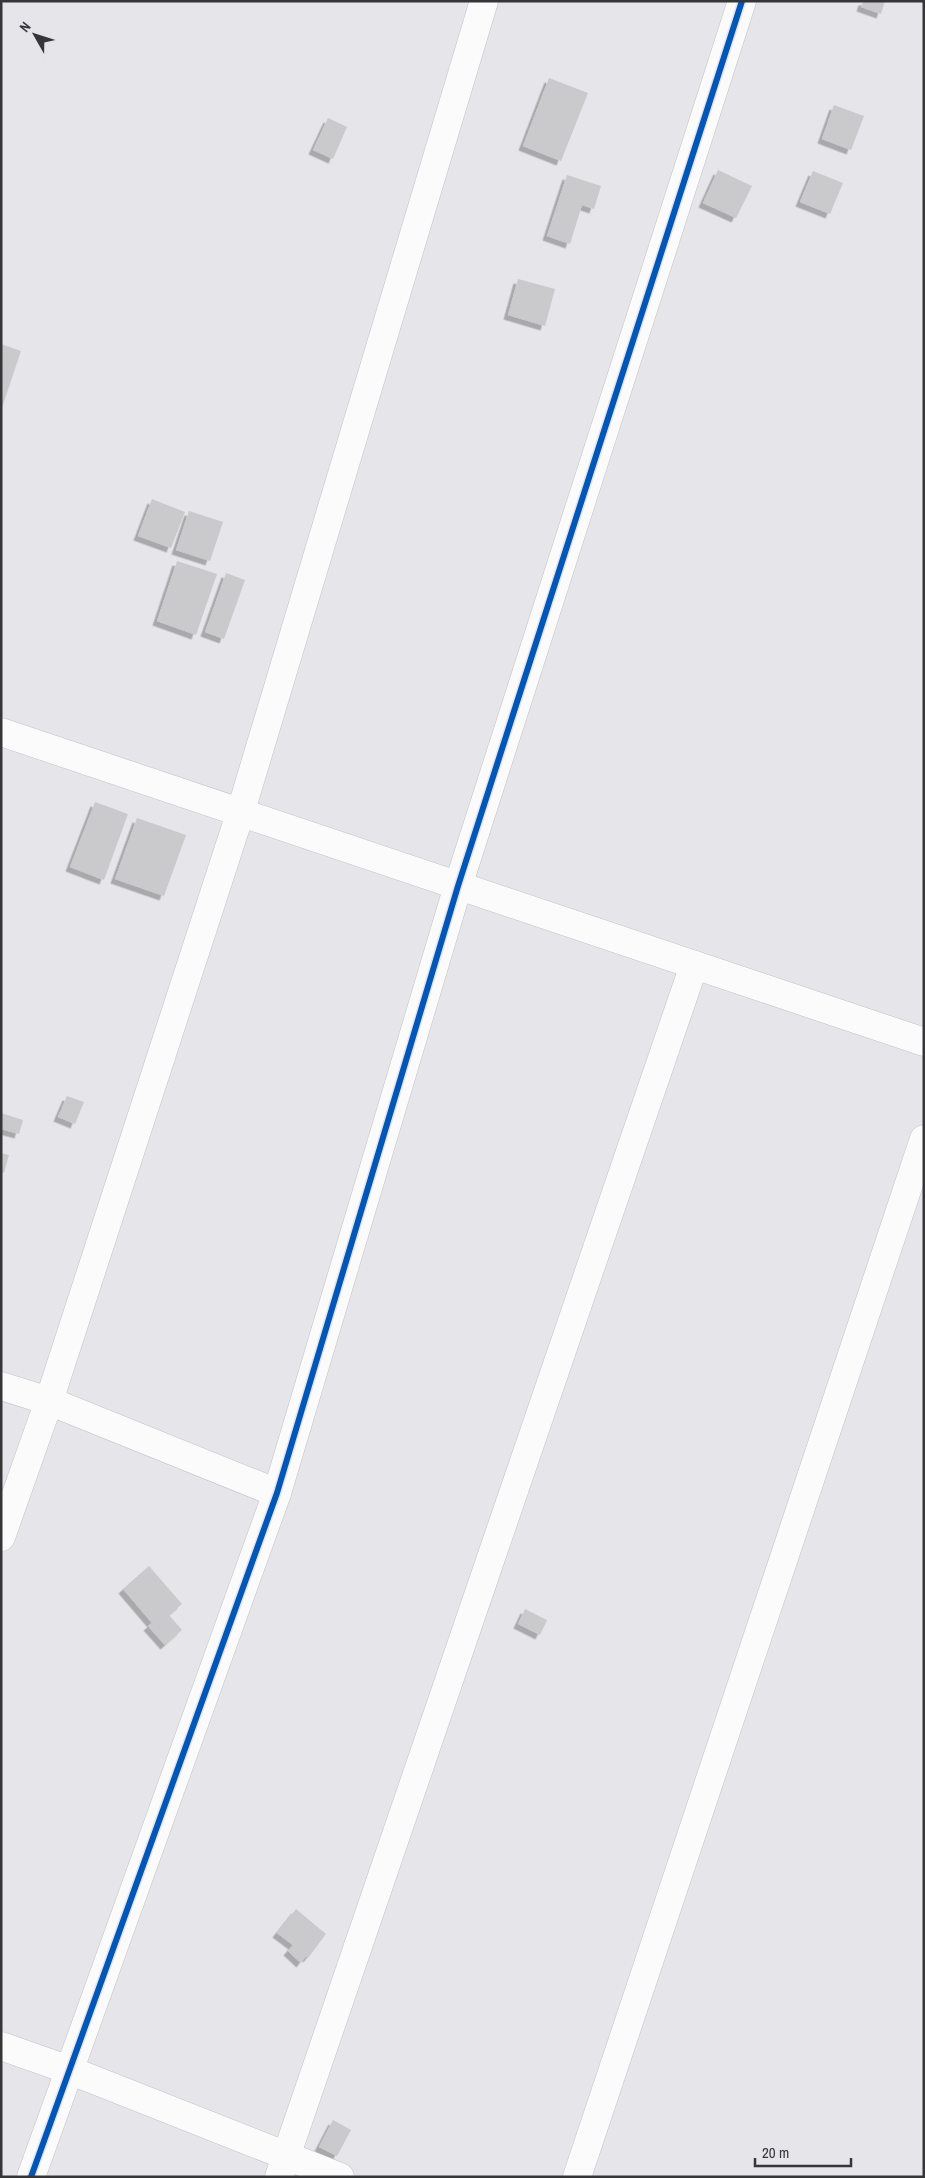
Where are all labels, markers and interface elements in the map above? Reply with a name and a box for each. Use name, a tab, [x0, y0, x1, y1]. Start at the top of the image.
north arrow	[10, 10, 60, 60]
text: N	[15, 18, 35, 36]
scale bar	[755, 2136, 851, 2168]
text: 20 m	[762, 2142, 789, 2163]

